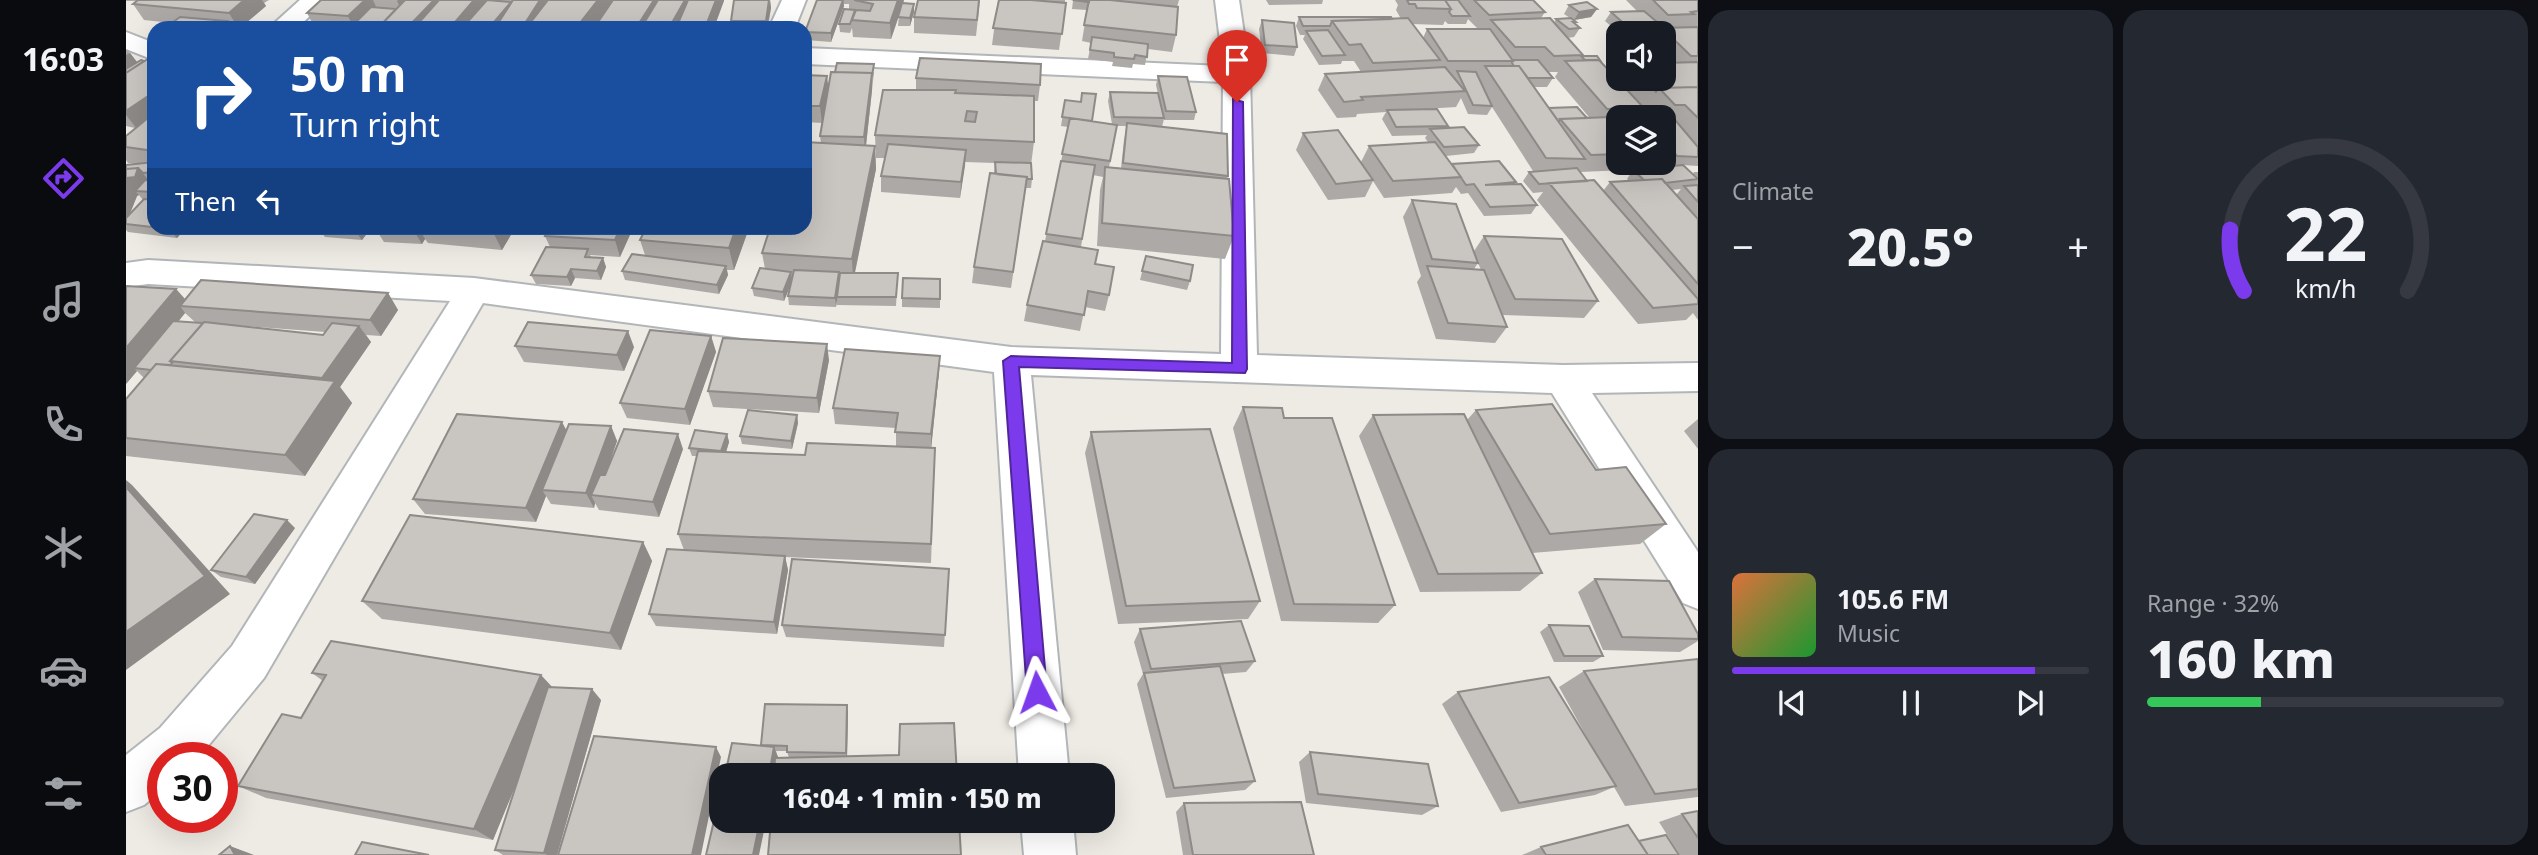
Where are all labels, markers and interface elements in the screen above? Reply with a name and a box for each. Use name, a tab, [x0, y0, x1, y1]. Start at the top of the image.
map controls	[1606, 21, 1676, 175]
button: sound	[1606, 21, 1676, 91]
pin	[1207, 30, 1267, 102]
text: 16:03	[22, 37, 104, 80]
text: 50 m	[290, 40, 407, 106]
icon: arrive	[1218, 41, 1256, 79]
icon: right	[175, 49, 266, 140]
text: Turn right	[290, 103, 440, 146]
button: layers	[1606, 105, 1676, 175]
icon: directions	[39, 154, 88, 203]
text: Climate	[1732, 175, 1814, 207]
icon: left	[250, 182, 288, 220]
text: Then	[175, 183, 236, 219]
text: 22	[2284, 183, 2367, 282]
text: 20.5°	[1847, 210, 1974, 281]
text: −	[1732, 220, 1754, 272]
text: +	[2067, 220, 2089, 272]
text: km/h	[2295, 270, 2356, 304]
icon: music	[39, 277, 88, 326]
icon: phone	[39, 400, 88, 449]
icon: climate	[39, 523, 88, 572]
text: 105.6 FM	[1837, 581, 1949, 617]
text: Range · 32%	[2147, 587, 2279, 619]
text: Music	[1837, 617, 1900, 649]
text: 160 km	[2147, 622, 2335, 693]
icon: car	[39, 646, 88, 695]
position arrow	[1000, 655, 1074, 729]
icon: previous	[1773, 684, 1811, 722]
icon: pause	[1892, 684, 1930, 722]
icon: next	[2011, 684, 2049, 722]
speed limit sign: 30	[147, 742, 238, 833]
icon: filters	[39, 769, 88, 818]
text: 16:04 · 1 min · 150 m	[782, 780, 1042, 816]

